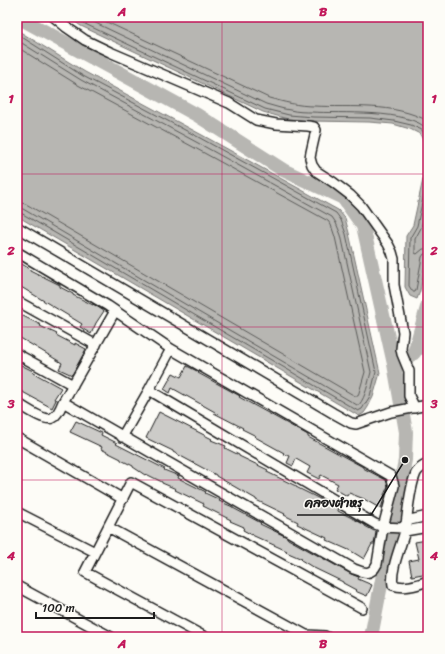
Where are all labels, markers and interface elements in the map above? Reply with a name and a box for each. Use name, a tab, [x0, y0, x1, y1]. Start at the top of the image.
text: A	[117, 0, 126, 23]
text: B	[319, 0, 328, 23]
text: 1	[8, 87, 14, 110]
text: 1	[431, 87, 437, 110]
text: 2	[6, 239, 15, 262]
text: 2	[429, 239, 438, 262]
text: 3	[6, 392, 15, 415]
text: 3	[429, 392, 438, 415]
callout: คลองตำหรุ	[297, 490, 371, 515]
text: คลองตำหรุ	[304, 491, 364, 514]
text: 4	[6, 544, 16, 567]
text: 4	[429, 544, 439, 567]
scale bar	[36, 594, 154, 620]
text: 100 m	[42, 597, 75, 619]
text: A	[117, 632, 126, 654]
text: B	[319, 632, 328, 654]

